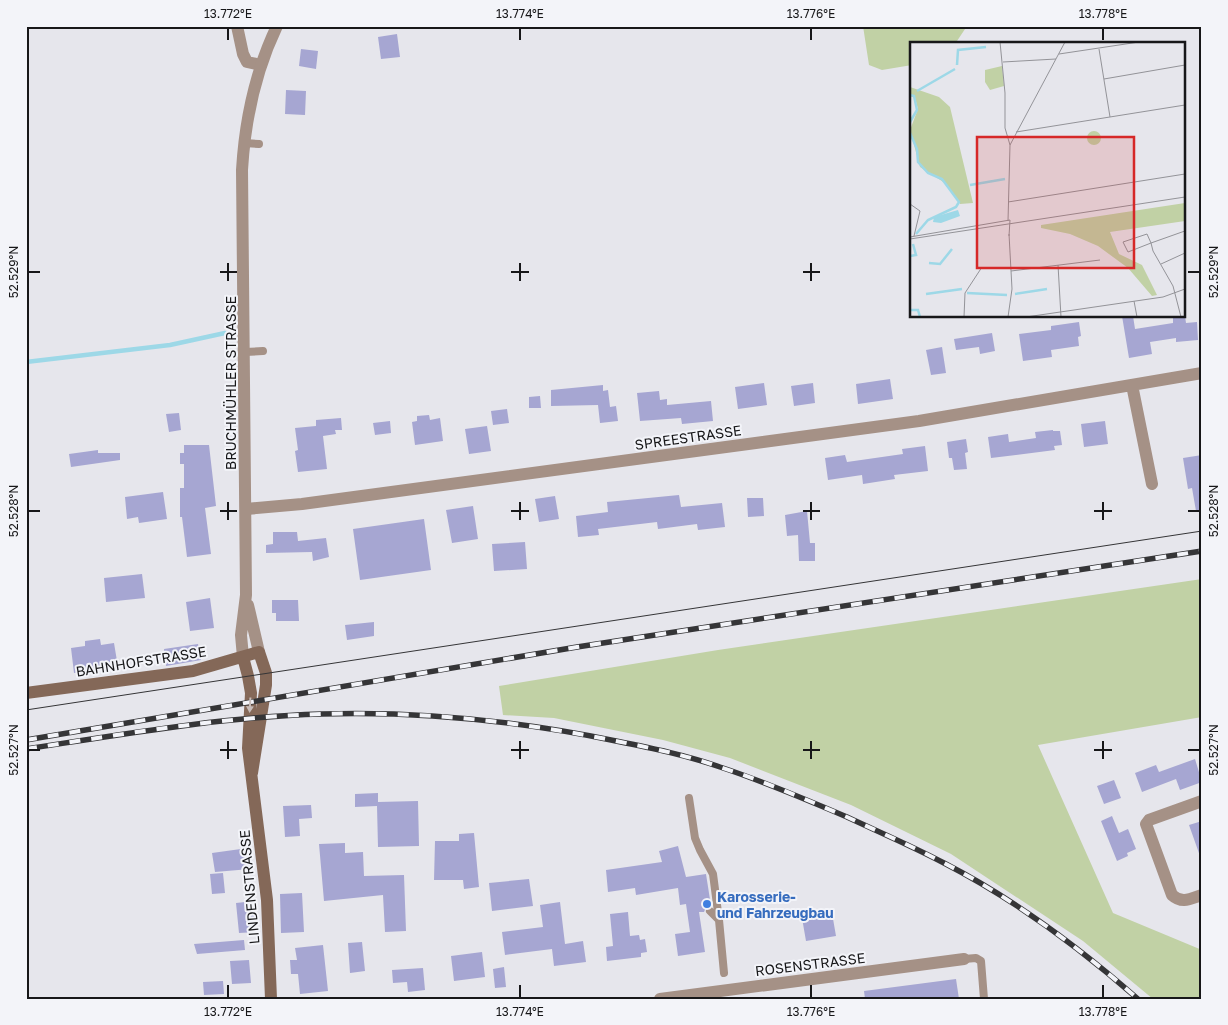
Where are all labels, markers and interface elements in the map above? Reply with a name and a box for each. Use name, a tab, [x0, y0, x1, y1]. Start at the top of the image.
text: 13.772°E	[204, 6, 252, 21]
text: 13.774°E	[496, 6, 544, 21]
text: 13.776°E	[787, 6, 835, 21]
text: 13.778°E	[1079, 6, 1127, 21]
inset map	[910, 42, 1186, 318]
text: 52.529°N	[6, 246, 21, 298]
text: 52.529°N	[1206, 246, 1221, 298]
street label: BRUCHMÜHLER STRASSE	[222, 296, 239, 470]
street label: SPREESTRASSE	[634, 421, 742, 453]
text: 52.528°N	[6, 485, 21, 537]
text: 52.528°N	[1206, 485, 1221, 537]
street label: BAHNHOFSTRASSE	[75, 642, 207, 680]
one-way arrow	[246, 697, 254, 713]
text: 52.527°N	[6, 724, 21, 776]
text: 52.527°N	[1206, 724, 1221, 776]
street label: LINDENSTRASSE	[236, 829, 262, 945]
place label: Karosserie- und Fahrzeugbau	[717, 888, 833, 921]
marker: Karosserie- und Fahrzeugbau	[701, 898, 713, 910]
street label: ROSENSTRASSE	[754, 949, 866, 979]
text: 13.772°E	[204, 1004, 252, 1019]
text: 13.774°E	[496, 1004, 544, 1019]
text: 13.776°E	[787, 1004, 835, 1019]
text: 13.778°E	[1079, 1004, 1127, 1019]

